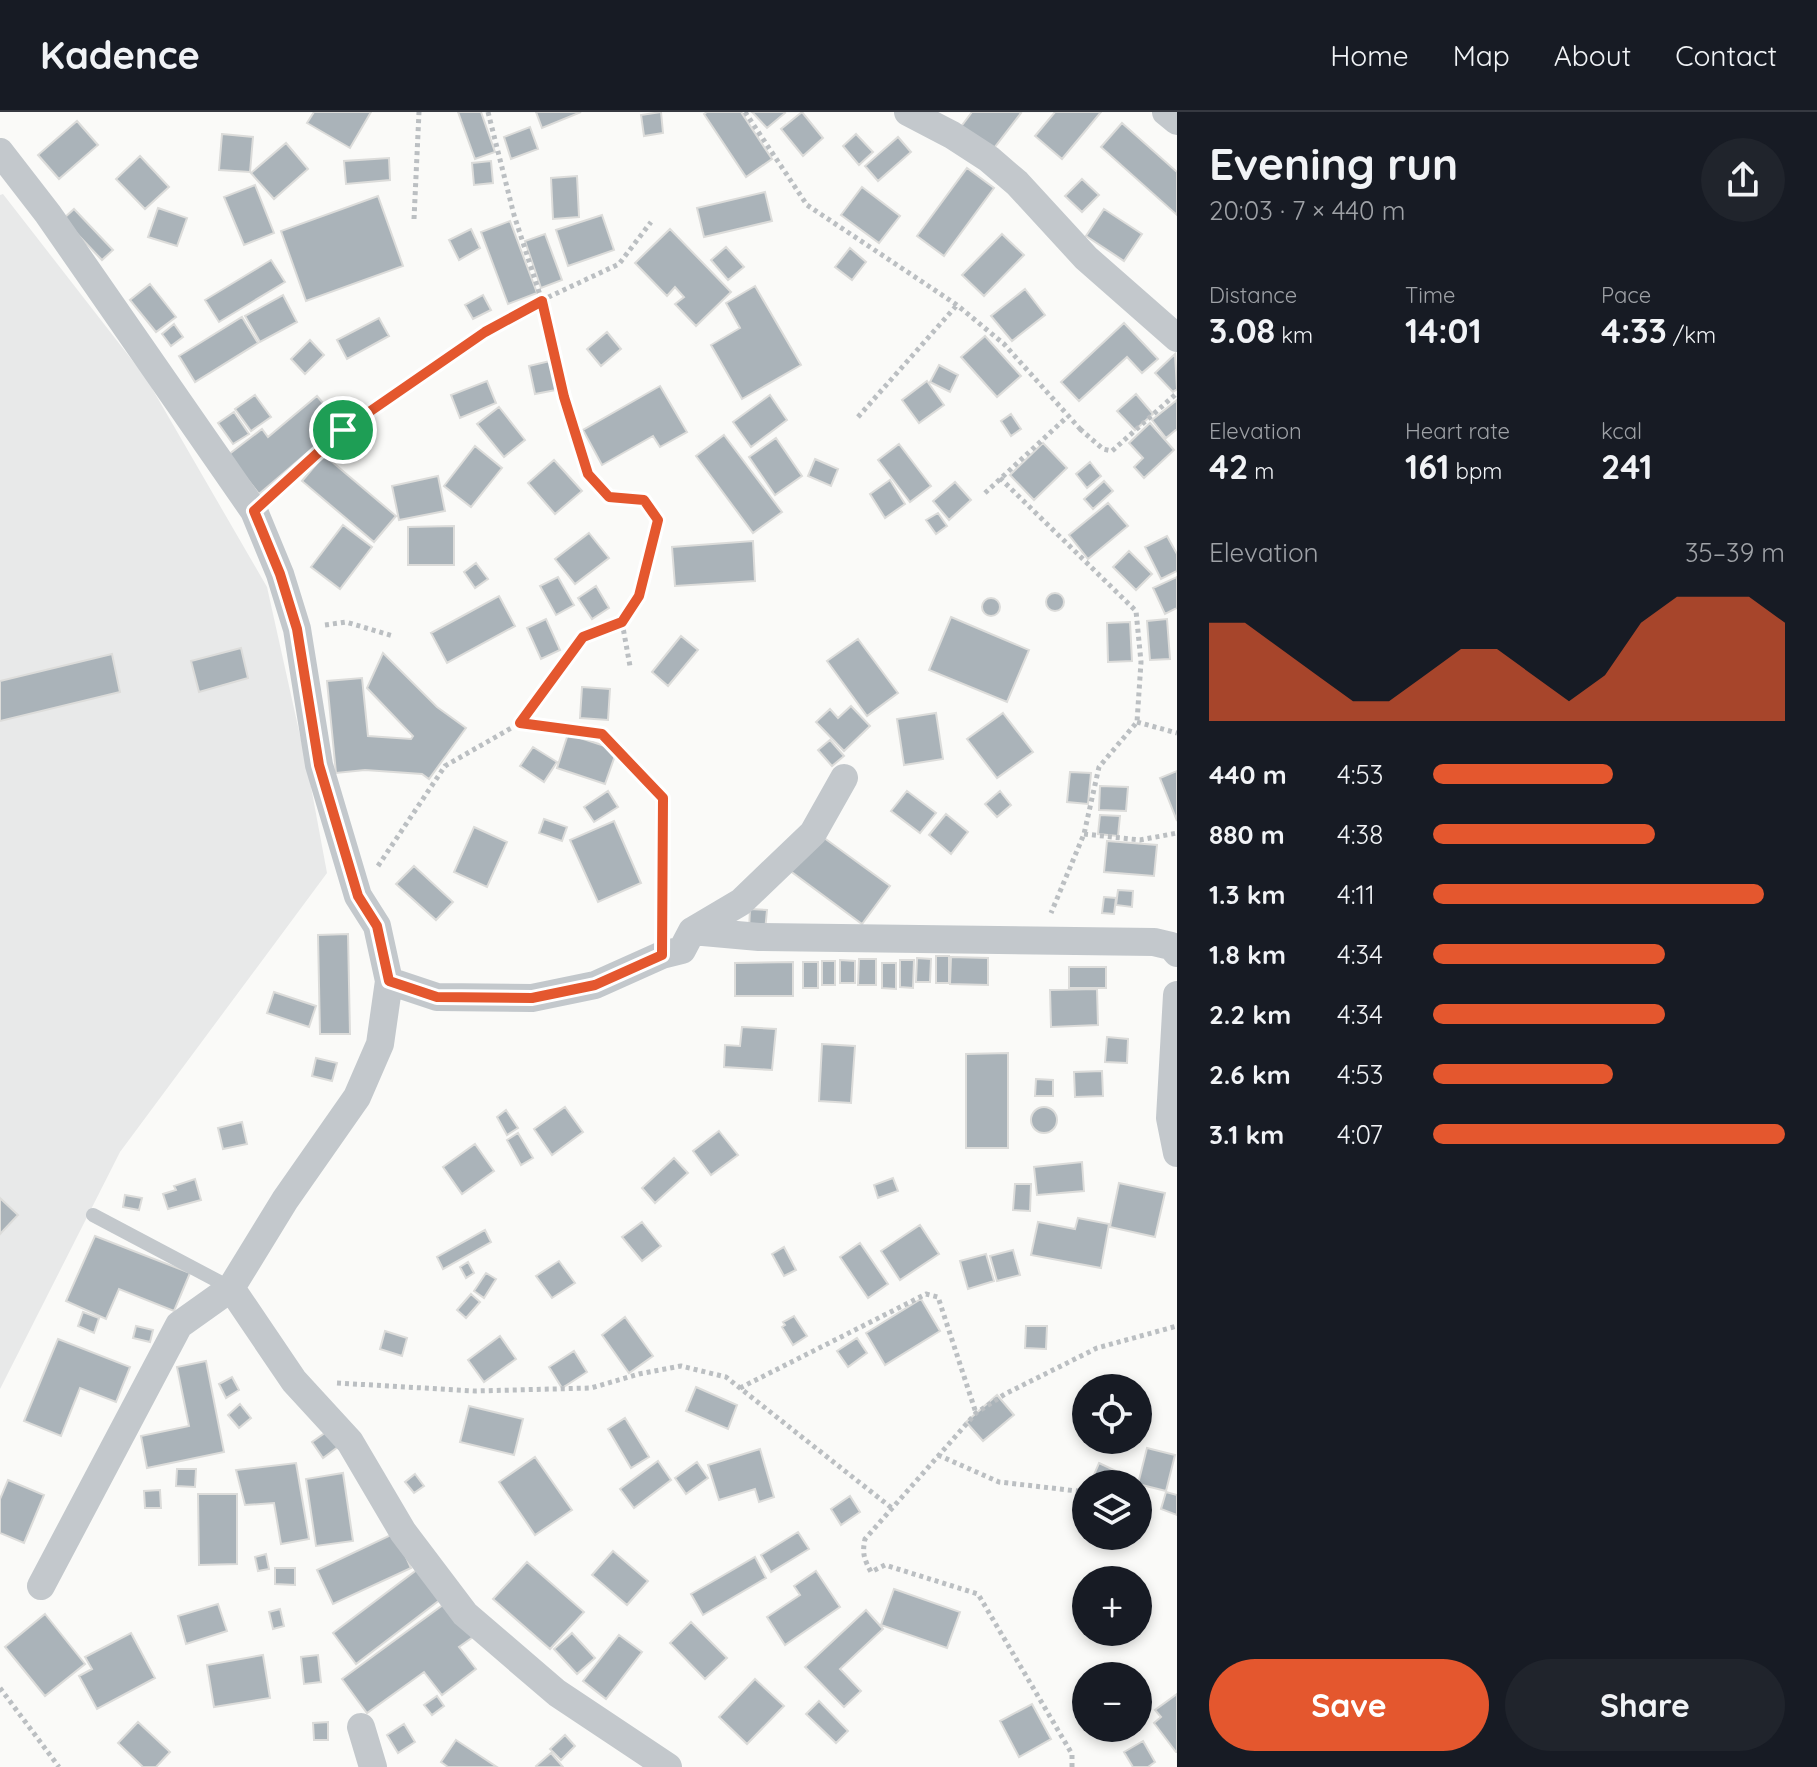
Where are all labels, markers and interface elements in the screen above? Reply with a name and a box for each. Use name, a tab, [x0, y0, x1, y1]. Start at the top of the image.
text: Kadence	[40, 31, 200, 79]
text: Home	[1330, 38, 1409, 73]
text: Map	[1453, 38, 1510, 73]
text: About	[1554, 38, 1631, 73]
text: Contact	[1675, 38, 1777, 73]
text: Evening run	[1209, 136, 1458, 191]
button: share	[1701, 138, 1785, 222]
text: 20:03 · 7 × 440 m	[1209, 194, 1405, 227]
text: Distance	[1209, 281, 1297, 309]
text: Time	[1405, 281, 1456, 309]
text: Pace	[1601, 281, 1651, 309]
text: 3.08	[1209, 309, 1275, 352]
text: 14:01	[1405, 309, 1482, 352]
text: 4:33	[1601, 309, 1667, 352]
text: km	[1275, 321, 1313, 349]
text: /km	[1667, 321, 1716, 349]
pin	[309, 396, 377, 464]
icon: arrive	[321, 408, 365, 452]
text: Elevation	[1209, 417, 1302, 445]
text: Heart rate	[1405, 417, 1510, 445]
text: kcal	[1601, 417, 1642, 445]
text: 42	[1209, 445, 1248, 488]
text: 161	[1405, 445, 1450, 488]
text: 241	[1601, 445, 1653, 488]
text: m	[1248, 457, 1274, 485]
text: bpm	[1450, 457, 1502, 485]
text: Elevation	[1209, 536, 1319, 569]
text: 35–39 m	[1685, 536, 1785, 569]
text: 440 m	[1209, 758, 1287, 791]
text: 4:53	[1337, 758, 1383, 791]
text: 880 m	[1209, 818, 1285, 851]
text: 4:38	[1337, 818, 1383, 851]
text: 1.3 km	[1209, 878, 1286, 911]
text: 4:11	[1337, 878, 1375, 911]
text: 1.8 km	[1209, 938, 1286, 971]
text: 4:34	[1337, 938, 1383, 971]
text: 2.2 km	[1209, 998, 1291, 1031]
text: 4:34	[1337, 998, 1383, 1031]
text: 2.6 km	[1209, 1058, 1291, 1091]
text: 4:53	[1337, 1058, 1383, 1091]
text: 3.1 km	[1209, 1118, 1284, 1151]
text: 4:07	[1337, 1118, 1383, 1151]
map controls	[1072, 1374, 1152, 1742]
button: locate	[1072, 1374, 1152, 1454]
button: layers	[1072, 1470, 1152, 1550]
button: +	[1072, 1566, 1152, 1646]
button: Save	[1209, 1659, 1489, 1751]
button: Share	[1505, 1659, 1785, 1751]
button: −	[1072, 1662, 1152, 1742]

